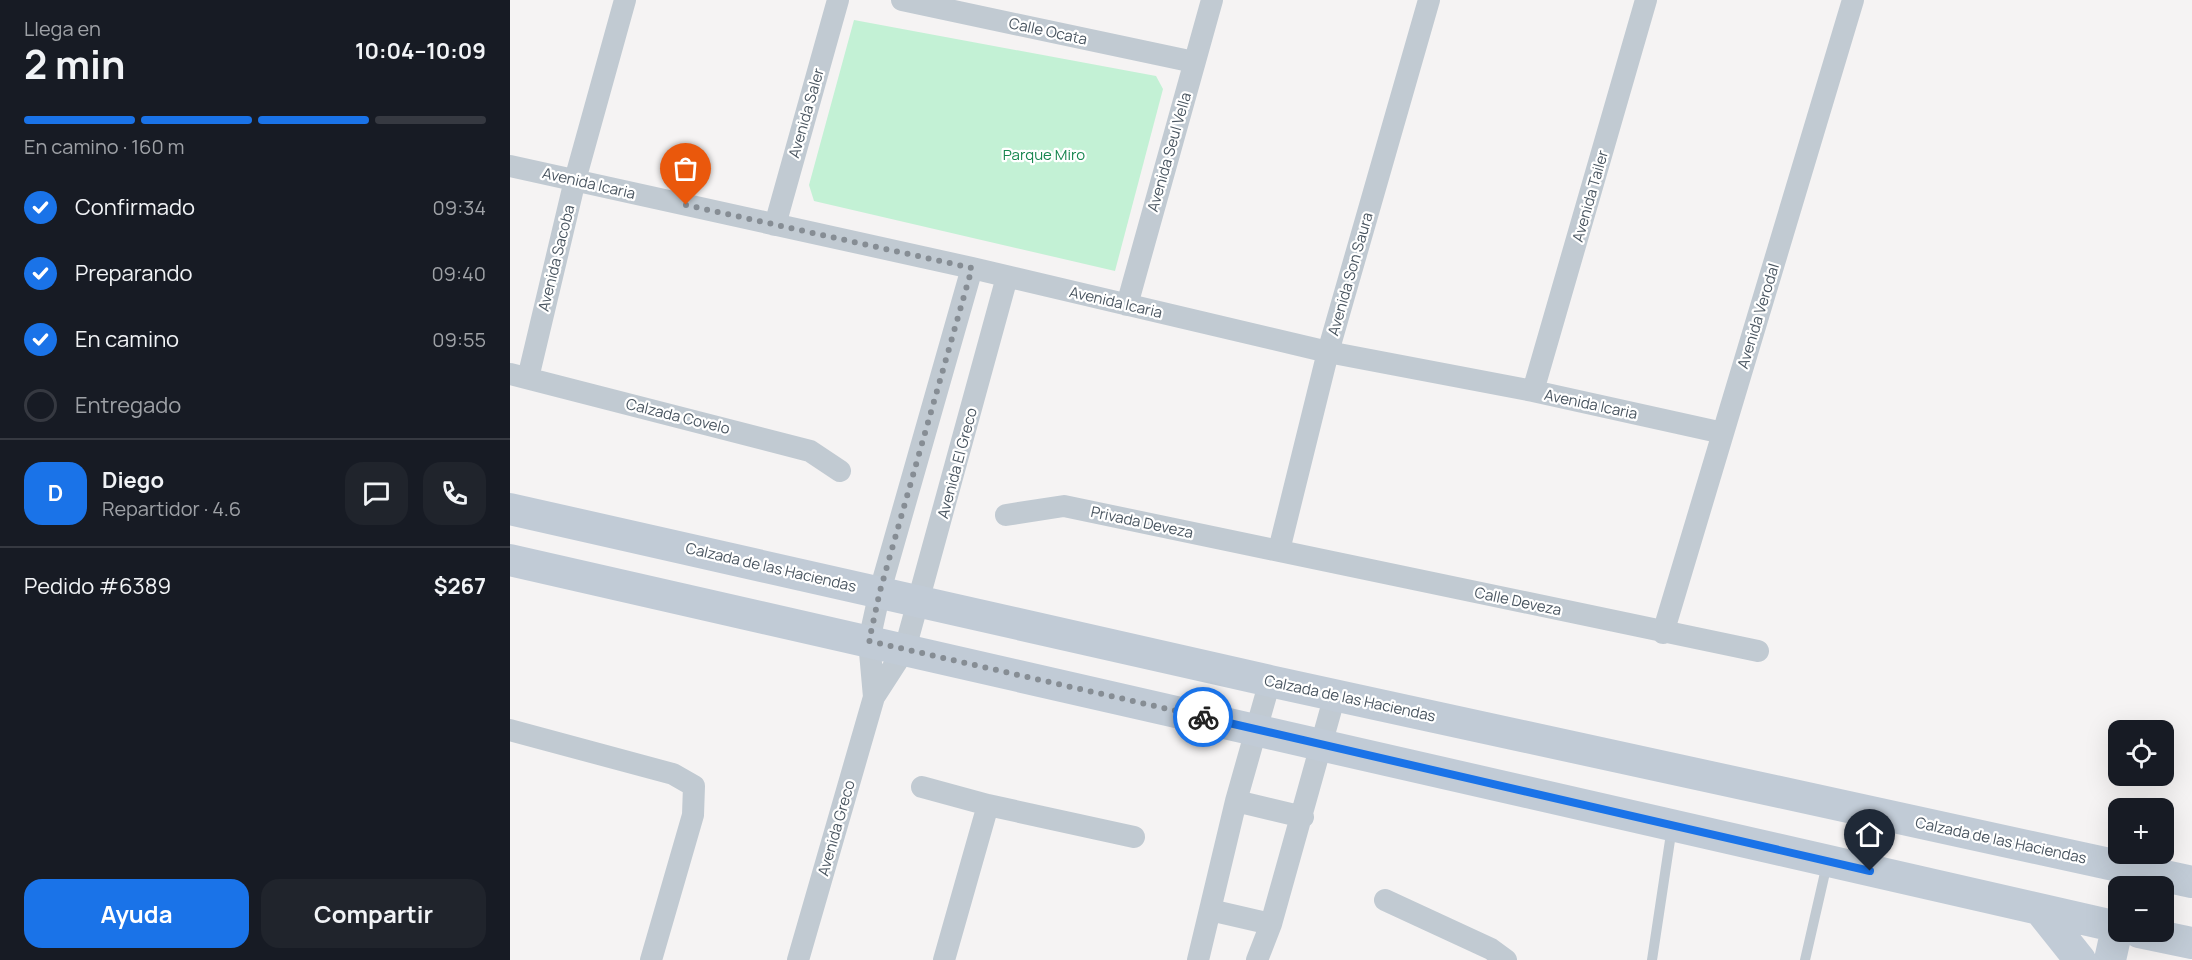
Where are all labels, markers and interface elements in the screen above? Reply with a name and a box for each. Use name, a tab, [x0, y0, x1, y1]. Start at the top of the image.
street label: Calle Ocata	[1007, 12, 1089, 50]
text: Llega en	[24, 15, 101, 42]
text: 10:04–10:09	[355, 36, 486, 66]
text: 2 min	[24, 37, 125, 91]
street label: Avenida Saler	[783, 65, 829, 160]
street label: Avenida Seul Vella	[1142, 90, 1196, 214]
text: En camino · 160 m	[24, 133, 185, 160]
pin	[660, 143, 711, 205]
park label: Parque Miro	[1003, 144, 1085, 165]
street label: Avenida Tailer	[1567, 147, 1613, 244]
icon: bag	[669, 152, 702, 185]
street label: Avenida Icaria	[540, 162, 638, 204]
icon: check	[24, 191, 57, 224]
text: Confirmado	[75, 192, 195, 222]
text: 09:34	[433, 194, 486, 221]
street label: Avenida Sacoba	[533, 203, 579, 313]
street label: Avenida Son Saura	[1322, 210, 1378, 338]
icon: check	[24, 257, 57, 290]
text: Preparando	[75, 258, 193, 288]
text: 09:40	[431, 260, 486, 287]
street label: Avenida Verodal	[1732, 261, 1784, 371]
street label: Avenida Icaria	[1067, 281, 1165, 323]
icon: check	[24, 323, 57, 356]
text: En camino	[75, 324, 179, 354]
text: 09:55	[432, 326, 486, 353]
street label: Avenida Icaria	[1542, 384, 1640, 424]
text: Entregado	[75, 390, 181, 420]
street label: Calzada Covelo	[624, 393, 732, 439]
street label: Avenida El Greco	[932, 405, 982, 521]
button: chat	[345, 462, 408, 525]
button: phone	[423, 462, 486, 525]
text: Diego	[102, 465, 164, 495]
text: D	[48, 478, 63, 508]
text: Repartidor · 4.6	[102, 495, 241, 522]
street label: Privada Deveza	[1089, 501, 1195, 543]
street label: Calzada de las Haciendas	[684, 537, 859, 597]
text: Pedido #6389	[24, 571, 171, 601]
text: $267	[434, 571, 486, 601]
street label: Calle Deveza	[1473, 582, 1563, 620]
street label: Calzada de las Haciendas	[1262, 670, 1438, 726]
courier	[1173, 687, 1233, 747]
icon: bike	[1187, 701, 1220, 734]
map controls	[2108, 720, 2174, 942]
button: locate	[2108, 720, 2174, 786]
street label: Avenida Greco	[812, 777, 860, 878]
button: +	[2108, 798, 2174, 864]
pin	[1844, 809, 1895, 871]
street label: Calzada de las Haciendas	[1913, 812, 2089, 868]
icon: home	[1853, 818, 1886, 851]
button: −	[2108, 876, 2174, 942]
button: Ayuda	[24, 879, 249, 948]
button: Compartir	[261, 879, 486, 948]

